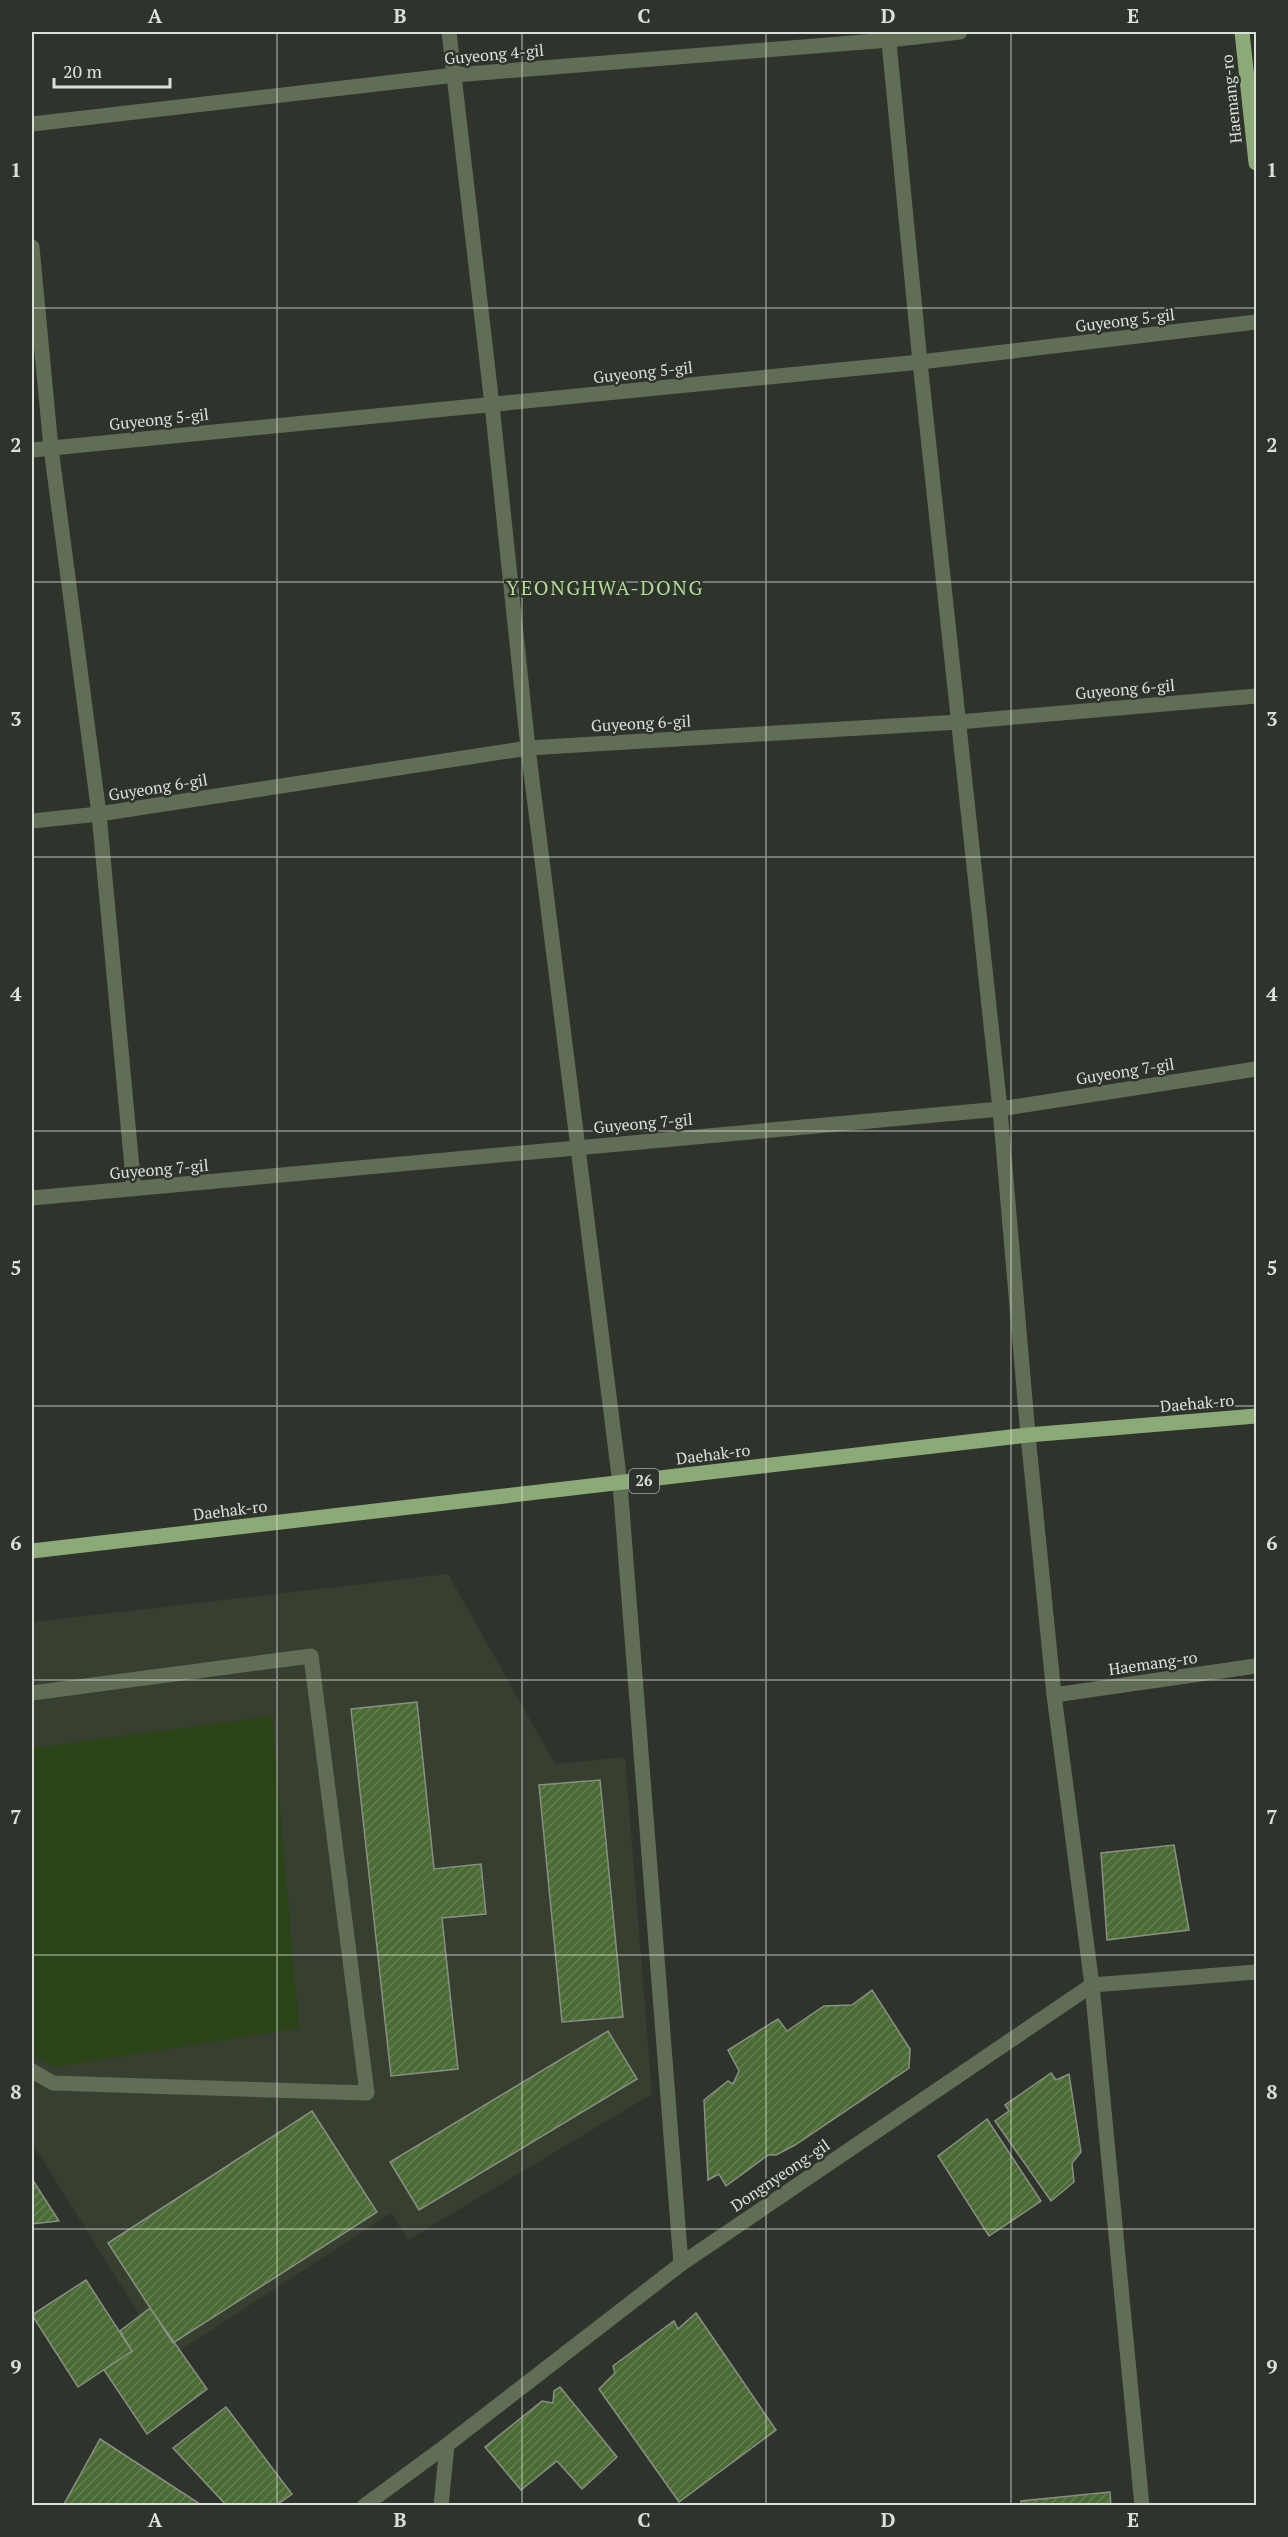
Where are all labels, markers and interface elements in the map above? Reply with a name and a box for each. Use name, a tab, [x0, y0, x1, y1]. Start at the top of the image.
text: A	[148, 2, 163, 29]
text: B	[394, 2, 407, 29]
text: C	[637, 2, 651, 29]
text: D	[881, 2, 895, 29]
text: E	[1127, 2, 1139, 29]
street label: Guyeong 4-gil	[443, 39, 545, 69]
scale bar	[54, 51, 170, 89]
street label: Haemang-ro	[1215, 53, 1247, 145]
text: 20 m	[63, 59, 103, 83]
text: 1	[10, 156, 22, 183]
text: 1	[1266, 156, 1278, 183]
street label: Guyeong 5-gil	[1074, 303, 1176, 337]
street label: Guyeong 5-gil	[592, 356, 694, 388]
street label: Guyeong 5-gil	[108, 403, 210, 435]
text: 2	[10, 431, 22, 458]
text: 2	[1266, 431, 1278, 458]
district label: YEONGHWA-DONG	[506, 574, 704, 601]
street label: Guyeong 6-gil	[1074, 674, 1176, 704]
text: 3	[10, 705, 22, 732]
text: 3	[1266, 705, 1278, 732]
street label: Guyeong 6-gil	[590, 709, 692, 737]
street label: Guyeong 6-gil	[107, 768, 209, 806]
text: 4	[10, 980, 22, 1007]
text: 4	[1266, 980, 1278, 1007]
street label: Guyeong 7-gil	[1074, 1052, 1176, 1090]
street label: Guyeong 7-gil	[593, 1108, 694, 1138]
street label: Guyeong 7-gil	[109, 1154, 210, 1184]
text: 5	[10, 1254, 22, 1281]
text: 5	[1266, 1254, 1278, 1281]
street label: Daehak-ro	[1159, 1389, 1235, 1417]
street label: Daehak-ro	[675, 1439, 751, 1469]
road number: 26	[629, 1469, 659, 1493]
street label: Daehak-ro	[192, 1495, 268, 1525]
text: 6	[10, 1529, 22, 1556]
text: 6	[1266, 1529, 1278, 1556]
street label: Haemang-ro	[1107, 1646, 1199, 1680]
text: 7	[10, 1803, 22, 1830]
text: 7	[1266, 1803, 1278, 1830]
text: 8	[10, 2078, 22, 2105]
text: 8	[1266, 2078, 1278, 2105]
street label: Dongnyeong-gil	[726, 2134, 834, 2216]
text: 9	[10, 2353, 22, 2380]
text: 9	[1266, 2353, 1278, 2380]
text: A	[148, 2506, 163, 2533]
text: B	[394, 2506, 407, 2533]
text: C	[637, 2506, 651, 2533]
text: D	[881, 2506, 895, 2533]
text: E	[1127, 2506, 1139, 2533]

